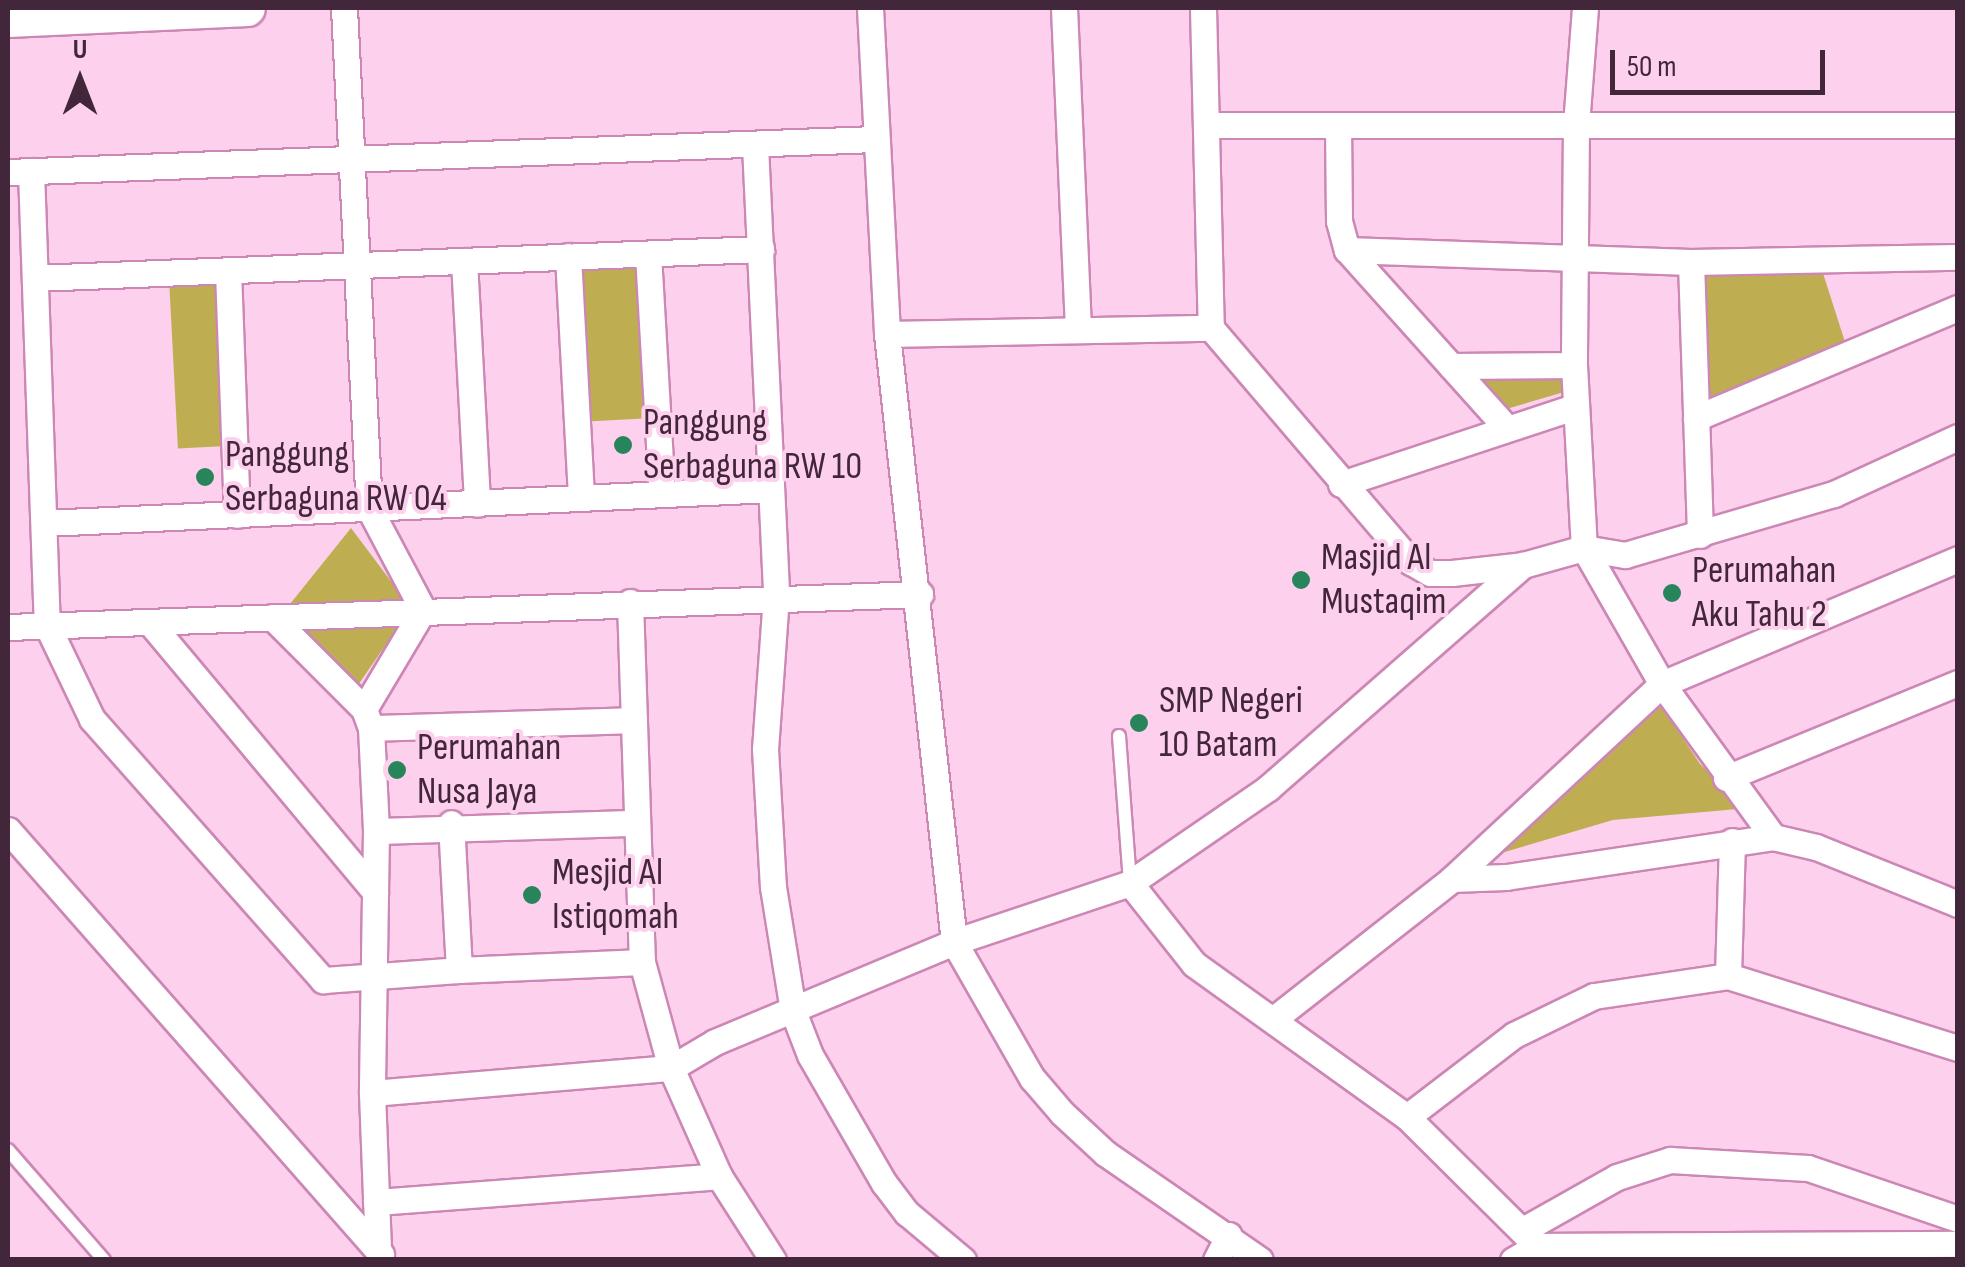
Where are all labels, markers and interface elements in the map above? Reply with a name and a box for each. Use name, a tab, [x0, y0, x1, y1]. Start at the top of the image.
north arrow	[30, 30, 130, 130]
scale bar	[1615, 30, 1830, 92]
text: U	[73, 33, 87, 66]
text: 50 m	[1627, 49, 1676, 85]
place label: Panggung Serbaguna RW 10	[643, 400, 862, 489]
place label: Panggung Serbaguna RW 04	[225, 432, 447, 522]
marker: Panggung Serbaguna RW 10	[612, 434, 634, 456]
marker: Panggung Serbaguna RW 04	[194, 466, 216, 488]
place label: Masjid Al Mustaqim	[1321, 535, 1446, 624]
place label: Perumahan Aku Tahu 2	[1692, 548, 1836, 638]
marker: Masjid Al Mustaqim	[1290, 569, 1312, 591]
marker: Perumahan Aku Tahu 2	[1661, 582, 1683, 604]
place label: SMP Negeri 10 Batam	[1159, 678, 1303, 768]
marker: SMP Negeri 10 Batam	[1128, 712, 1150, 734]
place label: Perumahan Nusa Jaya	[417, 725, 561, 814]
marker: Perumahan Nusa Jaya	[386, 759, 408, 781]
place label: Mesjid Al Istiqomah	[552, 850, 679, 939]
marker: Mesjid Al Istiqomah	[521, 884, 543, 906]

